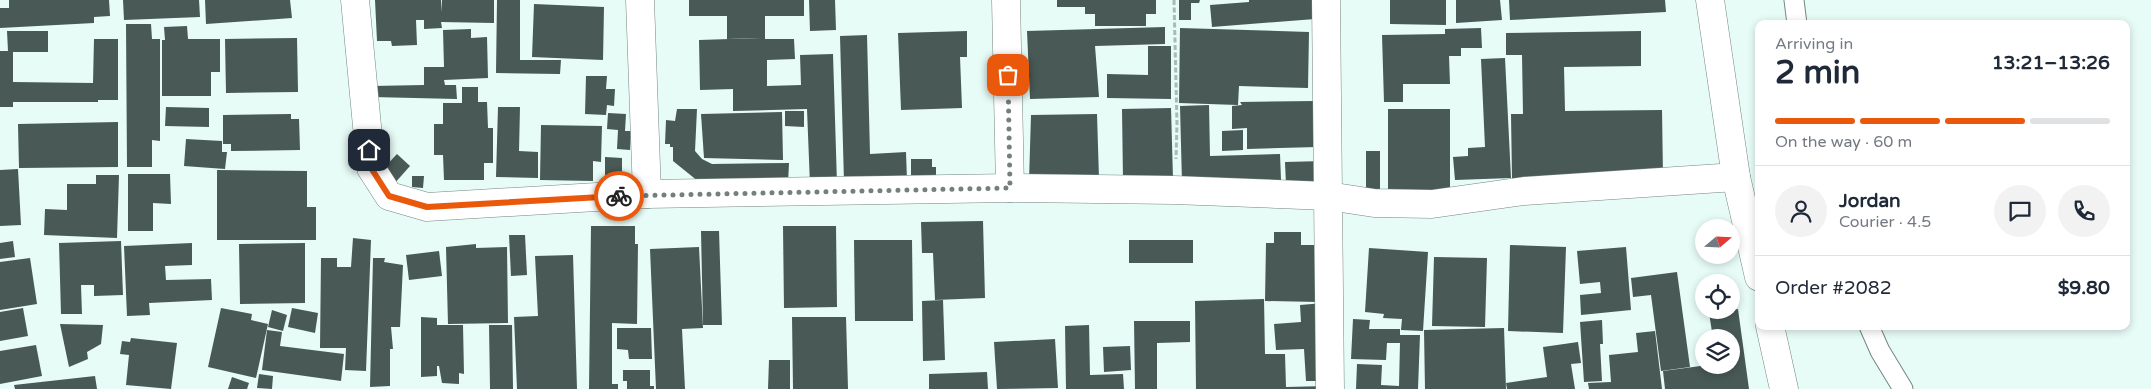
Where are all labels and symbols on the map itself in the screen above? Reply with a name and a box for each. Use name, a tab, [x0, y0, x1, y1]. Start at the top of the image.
pin	[987, 54, 1029, 96]
pin	[348, 129, 390, 171]
courier	[594, 171, 644, 221]
north arrow	[1695, 219, 1740, 264]

